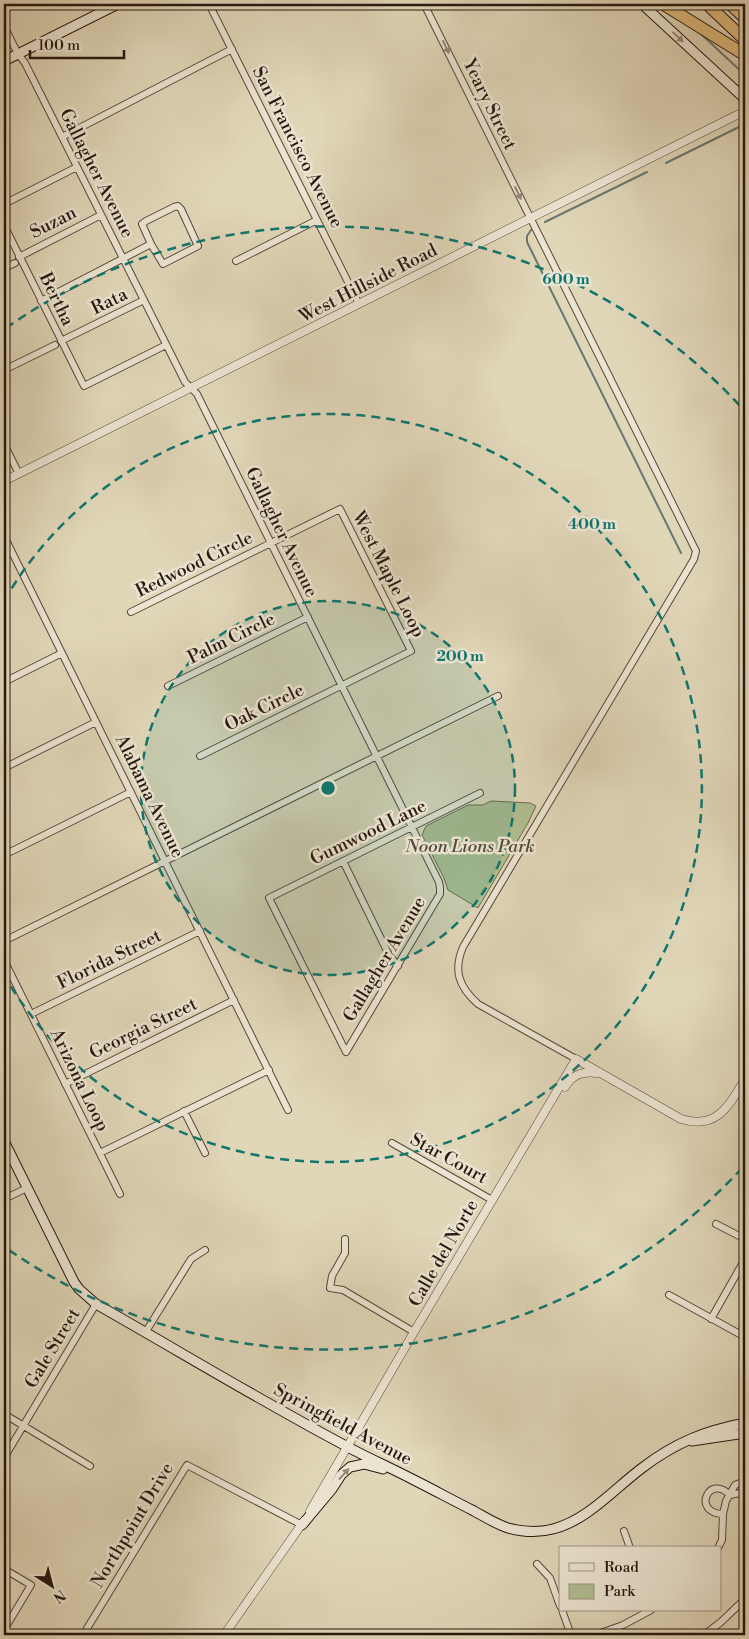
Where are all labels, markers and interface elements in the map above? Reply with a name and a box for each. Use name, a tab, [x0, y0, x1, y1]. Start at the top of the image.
scale bar	[30, 28, 124, 60]
one-way arrow	[671, 31, 683, 43]
text: 100 m	[38, 36, 80, 55]
one-way arrow	[442, 40, 450, 55]
street label: Yeary Street	[457, 54, 522, 154]
street label: San Francisco Avenue	[247, 63, 348, 232]
street label: Gallagher Avenue	[54, 105, 139, 242]
one-way arrow	[514, 186, 522, 200]
street label: Suzan	[26, 201, 81, 244]
street label: West Hillside Road	[294, 238, 442, 329]
street label: Bertha	[33, 268, 80, 330]
text: 600 m	[542, 270, 590, 289]
street label: Rata	[87, 282, 132, 320]
street label: Gallagher Avenue	[240, 463, 323, 601]
street label: West Maple Loop	[346, 506, 430, 641]
text: 400 m	[568, 515, 616, 534]
street label: Redwood Circle	[132, 526, 257, 603]
street label: Palm Circle	[184, 607, 279, 670]
text: 200 m	[436, 647, 484, 666]
street label: Oak Circle	[221, 678, 308, 737]
street label: Alabama Avenue	[109, 730, 189, 862]
centre of rings	[319, 779, 337, 797]
street label: Gumwood Lane	[306, 794, 430, 870]
park label: Noon Lions Park	[404, 835, 535, 858]
street label: Gallagher Avenue	[338, 892, 431, 1026]
street label: Florida Street	[53, 924, 166, 995]
street label: Georgia Street	[86, 992, 201, 1064]
street label: Arizona Loop	[44, 1024, 114, 1135]
street label: Star Court	[406, 1128, 492, 1189]
street label: Calle del Norte	[403, 1195, 483, 1311]
street label: Gale Street	[20, 1303, 86, 1392]
street label: Springfield Avenue	[270, 1378, 416, 1471]
street label: Northpoint Drive	[86, 1458, 179, 1592]
one-way arrow	[338, 1468, 350, 1480]
legend	[559, 1546, 722, 1612]
text: Road	[604, 1558, 639, 1577]
north arrow	[28, 1562, 78, 1612]
text: Park	[604, 1582, 636, 1601]
text: N	[49, 1585, 69, 1606]

